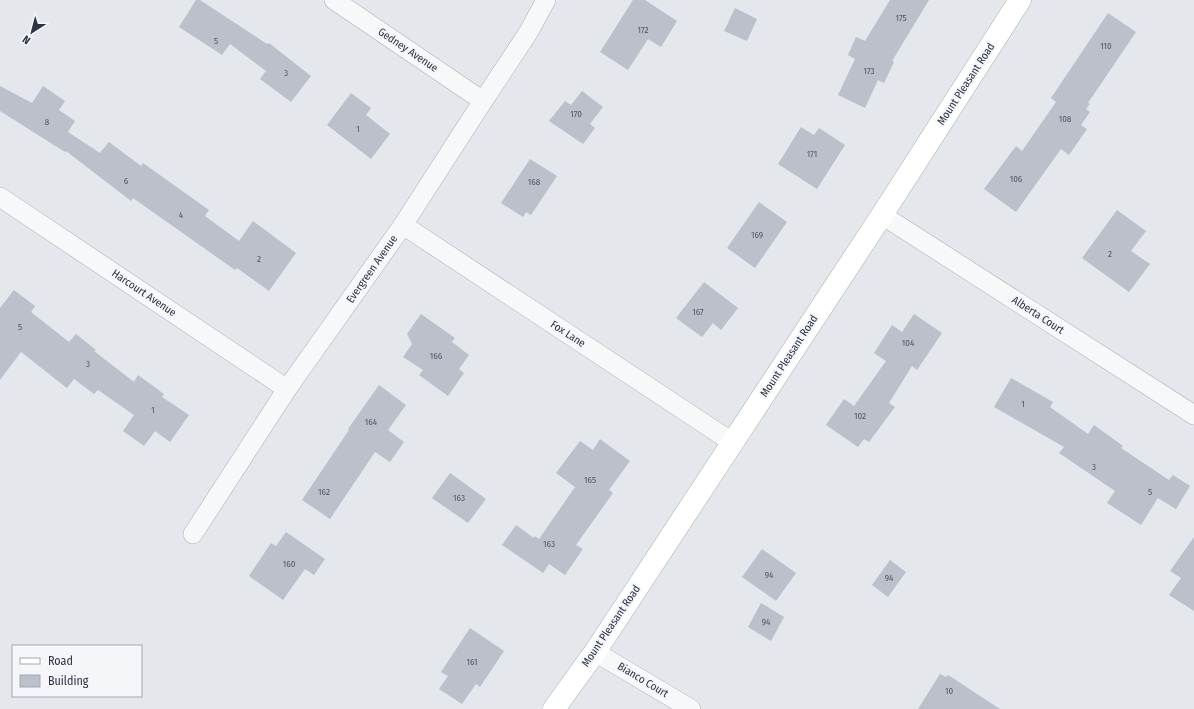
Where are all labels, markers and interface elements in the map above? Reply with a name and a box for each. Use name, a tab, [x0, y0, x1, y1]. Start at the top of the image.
north arrow	[12, 12, 52, 52]
house number: 175	[895, 13, 907, 23]
street label: Gedney Avenue	[376, 25, 440, 75]
house number: 172	[637, 25, 649, 35]
text: N	[20, 32, 33, 47]
house number: 5	[214, 36, 218, 46]
street label: Mount Pleasant Road	[935, 41, 997, 127]
house number: 110	[1100, 41, 1112, 51]
house number: 173	[863, 66, 875, 76]
house number: 3	[284, 68, 288, 78]
house number: 170	[570, 109, 582, 119]
house number: 108	[1059, 114, 1072, 124]
house number: 8	[45, 117, 50, 127]
house number: 1	[356, 124, 360, 134]
house number: 171	[807, 149, 817, 159]
house number: 106	[1010, 174, 1023, 184]
house number: 6	[124, 176, 129, 186]
house number: 168	[528, 177, 541, 187]
house number: 4	[179, 210, 184, 220]
house number: 169	[751, 230, 763, 240]
street label: Evergreen Avenue	[344, 233, 400, 305]
house number: 2	[1108, 249, 1112, 259]
house number: 2	[257, 254, 261, 264]
street label: Harcourt Avenue	[109, 267, 179, 319]
street label: Alberta Court	[1009, 293, 1067, 337]
house number: 167	[692, 307, 704, 317]
street label: Mount Pleasant Road	[758, 313, 820, 399]
street label: Fox Lane	[548, 318, 588, 350]
house number: 5	[18, 322, 22, 332]
house number: 104	[902, 338, 915, 348]
house number: 166	[430, 351, 443, 361]
house number: 3	[86, 359, 90, 369]
house number: 1	[1021, 399, 1025, 409]
house number: 1	[151, 405, 155, 415]
house number: 102	[854, 411, 866, 421]
house number: 164	[365, 417, 378, 427]
house number: 3	[1092, 462, 1096, 472]
house number: 165	[584, 475, 596, 485]
house number: 162	[318, 487, 330, 497]
house number: 5	[1148, 487, 1152, 497]
house number: 163	[453, 493, 465, 503]
house number: 163	[543, 539, 555, 549]
house number: 160	[283, 559, 296, 569]
house number: 94	[765, 570, 774, 580]
house number: 94	[885, 573, 894, 583]
street label: Mount Pleasant Road	[579, 583, 643, 669]
house number: 94	[762, 617, 771, 627]
legend	[12, 645, 142, 697]
text: Road	[48, 654, 73, 668]
house number: 161	[466, 657, 478, 667]
street label: Bianco Court	[615, 660, 671, 701]
text: Building	[48, 674, 89, 688]
house number: 10	[945, 686, 953, 696]

